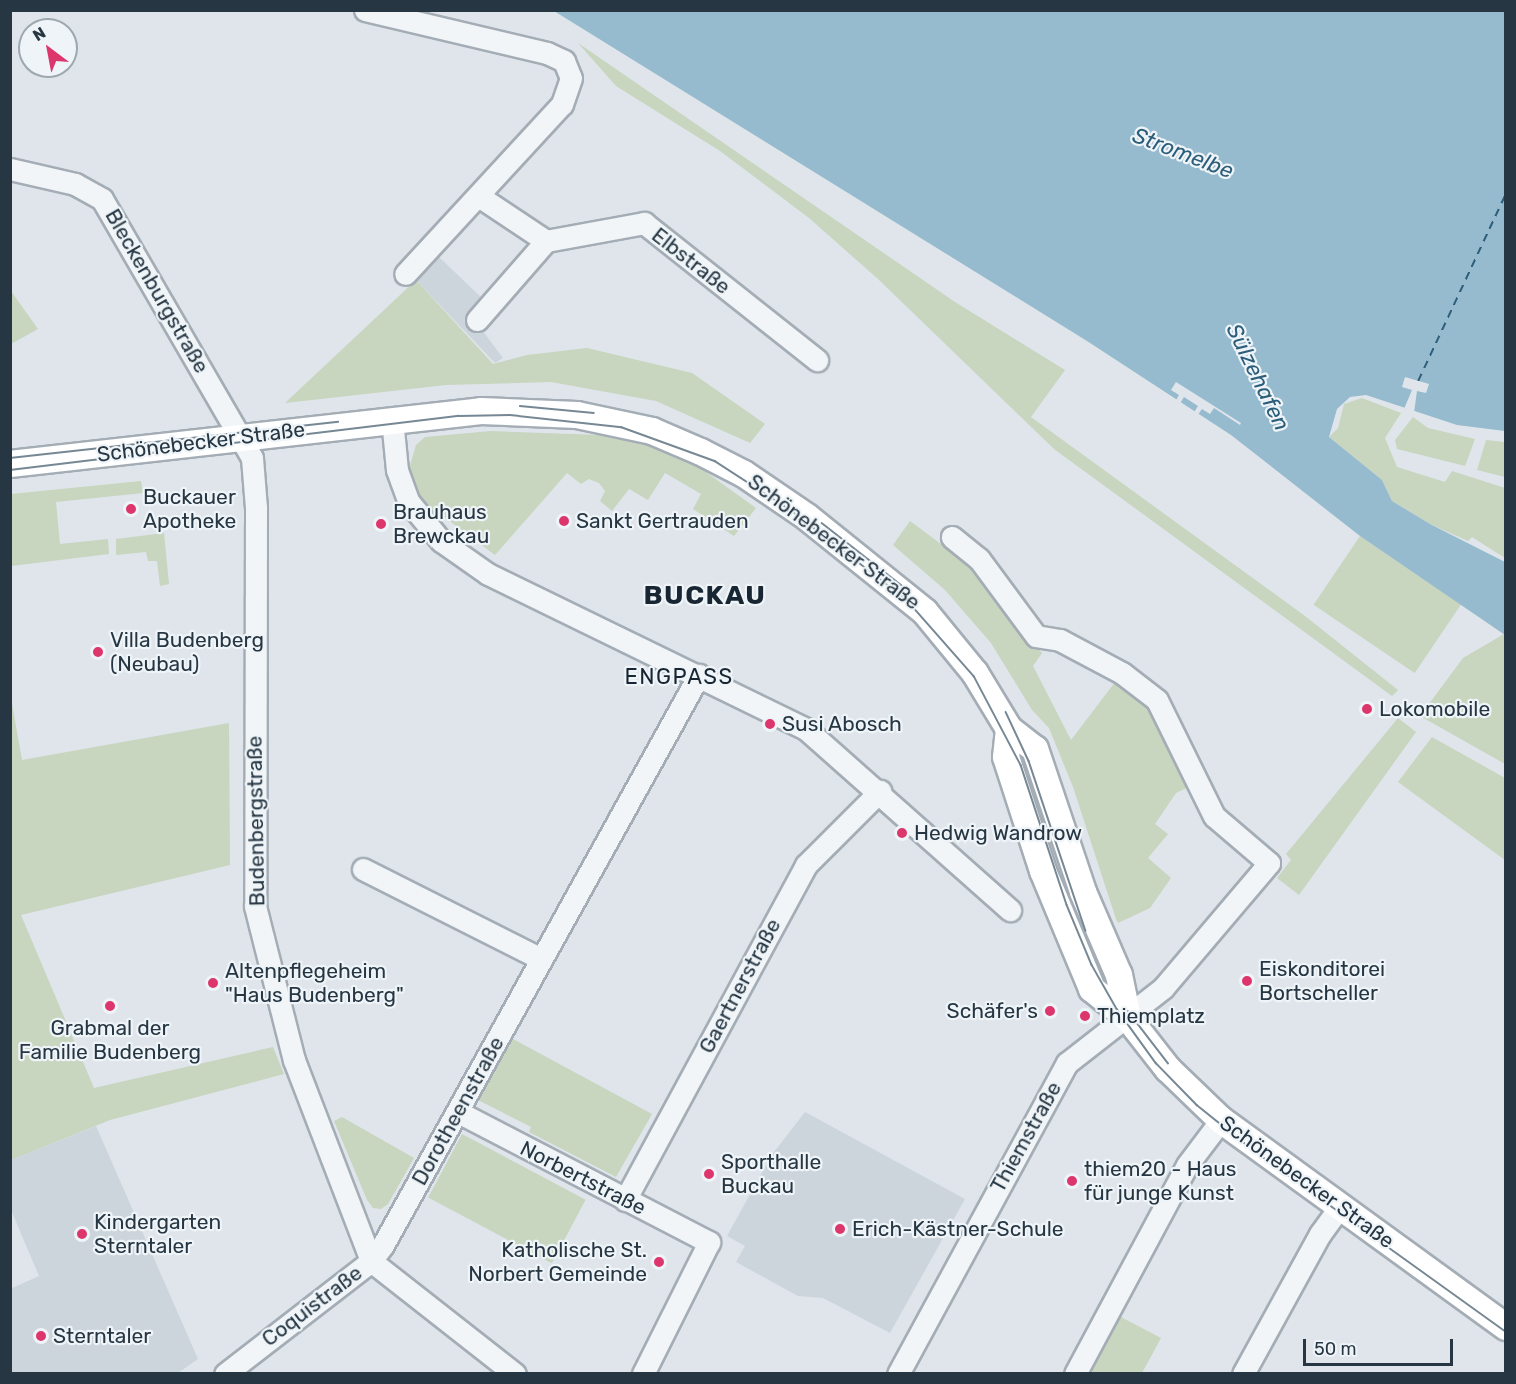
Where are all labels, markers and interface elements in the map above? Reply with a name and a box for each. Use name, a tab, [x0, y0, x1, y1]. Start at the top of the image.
north arrow	[18, 18, 78, 78]
text: N	[29, 23, 49, 45]
water label: Stromelbe	[1129, 122, 1237, 184]
street label: Bleckenburgstraße	[100, 205, 214, 377]
street label: Elbstraße	[647, 223, 735, 299]
water label: Sülzehafen	[1221, 319, 1295, 435]
street label: Schönebecker Straße	[95, 417, 307, 467]
street label: Schönebecker Straße	[743, 469, 925, 615]
place label: Buckauer Apotheke	[143, 484, 236, 534]
place label: Brauhaus Brewckau	[393, 499, 489, 549]
marker: Buckauer Apotheke	[124, 502, 138, 516]
place label: Sankt Gertrauden	[576, 508, 749, 534]
marker: Sankt Gertrauden	[557, 514, 571, 528]
marker: Brauhaus Brewckau	[374, 517, 388, 531]
district label: BUCKAU	[644, 580, 766, 612]
place label: Villa Budenberg (Neubau)	[110, 627, 264, 677]
marker: Villa Budenberg (Neubau)	[91, 645, 105, 659]
district label: ENGPASS	[624, 664, 734, 690]
place label: Lokomobile	[1379, 696, 1490, 722]
marker: Lokomobile	[1360, 702, 1374, 716]
place label: Susi Abosch	[782, 711, 902, 737]
marker: Susi Abosch	[763, 717, 777, 731]
street label: Budenbergstraße	[242, 735, 270, 907]
place label: Hedwig Wandrow	[914, 820, 1082, 846]
marker: Hedwig Wandrow	[895, 826, 909, 840]
street label: Gaertnerstraße	[694, 914, 786, 1058]
place label: Eiskonditorei Bortscheller	[1259, 956, 1385, 1006]
place label: Altenpflegeheim "Haus Budenberg"	[225, 958, 404, 1008]
marker: Eiskonditorei Bortscheller	[1240, 974, 1254, 988]
marker: Altenpflegeheim "Haus Budenberg"	[206, 976, 220, 990]
place label: Schäfer's	[947, 998, 1038, 1024]
marker: Grabmal der Familie Budenberg	[103, 999, 117, 1013]
place label: Thiemplatz	[1097, 1003, 1205, 1029]
marker: Schäfer's	[1043, 1004, 1057, 1018]
marker: Thiemplatz	[1078, 1009, 1092, 1023]
place label: Grabmal der Familie Budenberg	[19, 1015, 201, 1065]
street label: Dorotheenstraße	[407, 1032, 509, 1190]
street label: Thiemstraße	[985, 1077, 1067, 1197]
street label: Schönebecker Straße	[1215, 1110, 1399, 1254]
street label: Norbertstraße	[516, 1136, 650, 1220]
place label: Sporthalle Buckau	[721, 1149, 821, 1199]
place label: thiem20 - Haus für junge Kunst	[1084, 1156, 1237, 1206]
marker: Sporthalle Buckau	[702, 1167, 716, 1181]
marker: thiem20 - Haus für junge Kunst	[1065, 1174, 1079, 1188]
place label: Kindergarten Sterntaler	[94, 1209, 221, 1259]
place label: Erich-Kästner-Schule	[852, 1216, 1064, 1242]
marker: Erich-Kästner-Schule	[833, 1222, 847, 1236]
marker: Kindergarten Sterntaler	[75, 1227, 89, 1241]
place label: Katholische St. Norbert Gemeinde	[468, 1237, 647, 1287]
marker: Katholische St. Norbert Gemeinde	[652, 1255, 666, 1269]
street label: Coquistraße	[257, 1260, 367, 1352]
place label: Sterntaler	[53, 1323, 151, 1349]
scale bar	[1306, 1327, 1456, 1365]
marker: Sterntaler	[34, 1329, 48, 1343]
text: 50 m	[1314, 1338, 1357, 1360]

